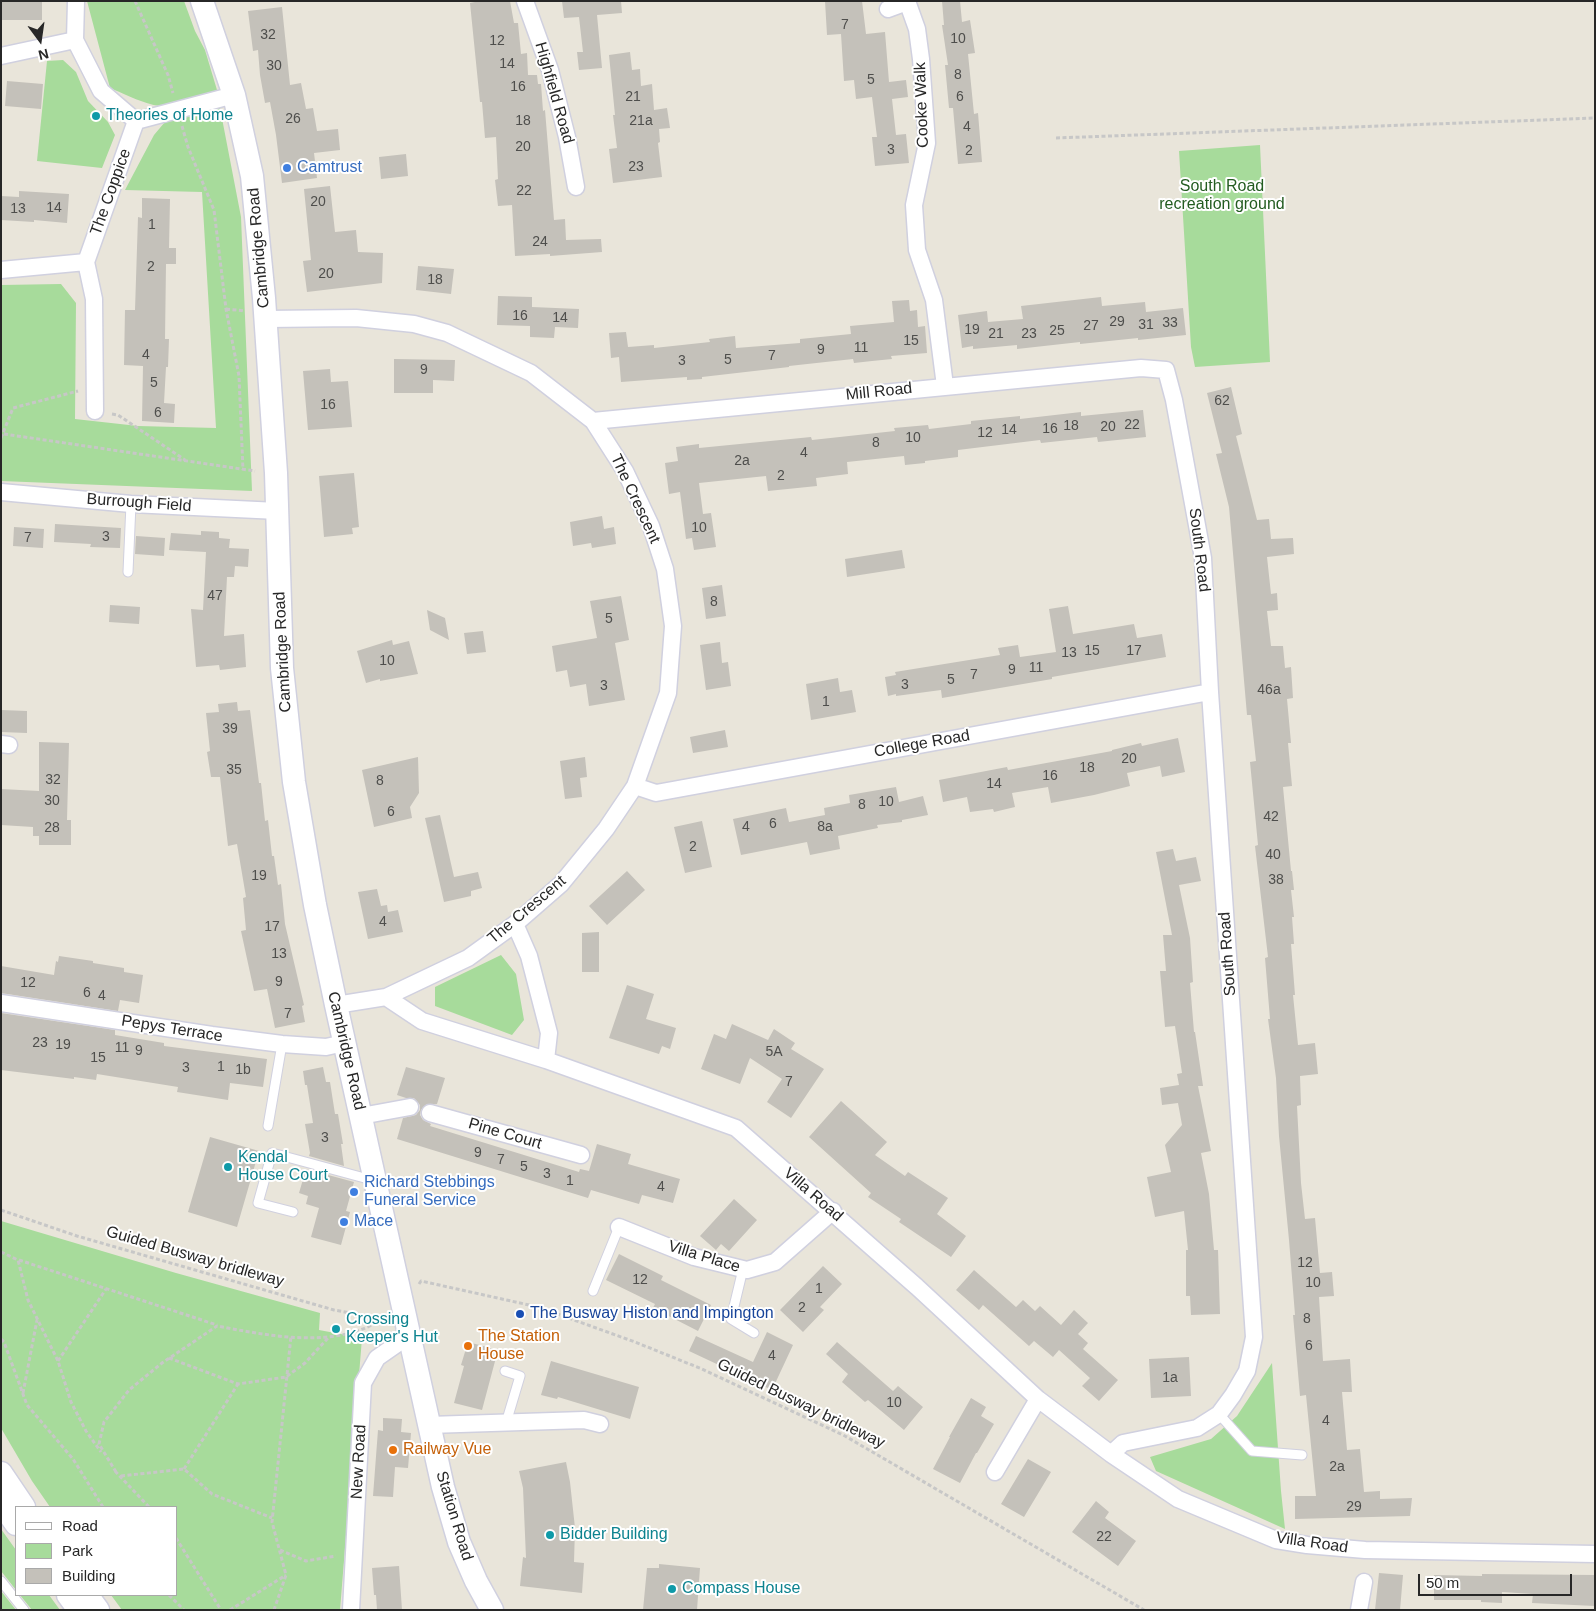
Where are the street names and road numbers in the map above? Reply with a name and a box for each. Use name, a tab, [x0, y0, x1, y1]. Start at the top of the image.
street label: Highfield Road	[530, 40, 578, 146]
street label: Cooke Walk	[911, 62, 933, 148]
street label: The Coppice	[86, 146, 136, 238]
street label: Cambridge Road	[244, 187, 274, 309]
street label: Mill Road	[845, 379, 913, 405]
street label: The Crescent	[606, 451, 664, 547]
street label: Burrough Field	[86, 490, 192, 516]
street label: South Road	[1184, 507, 1214, 593]
street label: Cambridge Road	[270, 591, 296, 713]
street label: College Road	[873, 726, 971, 762]
street label: The Crescent	[484, 872, 570, 948]
street label: South Road	[1215, 911, 1241, 997]
street label: Cambridge Road	[323, 990, 369, 1112]
street label: Pepys Terrace	[120, 1012, 224, 1046]
street label: Pine Court	[466, 1114, 544, 1154]
street label: Villa Road	[779, 1164, 847, 1226]
street label: Guided Busway bridleway	[104, 1222, 286, 1292]
street label: Villa Place	[666, 1237, 742, 1277]
street label: Guided Busway bridleway	[714, 1355, 888, 1453]
street label: New Road	[347, 1424, 371, 1500]
street label: Station Road	[431, 1469, 477, 1563]
street label: Villa Road	[1275, 1528, 1349, 1558]

